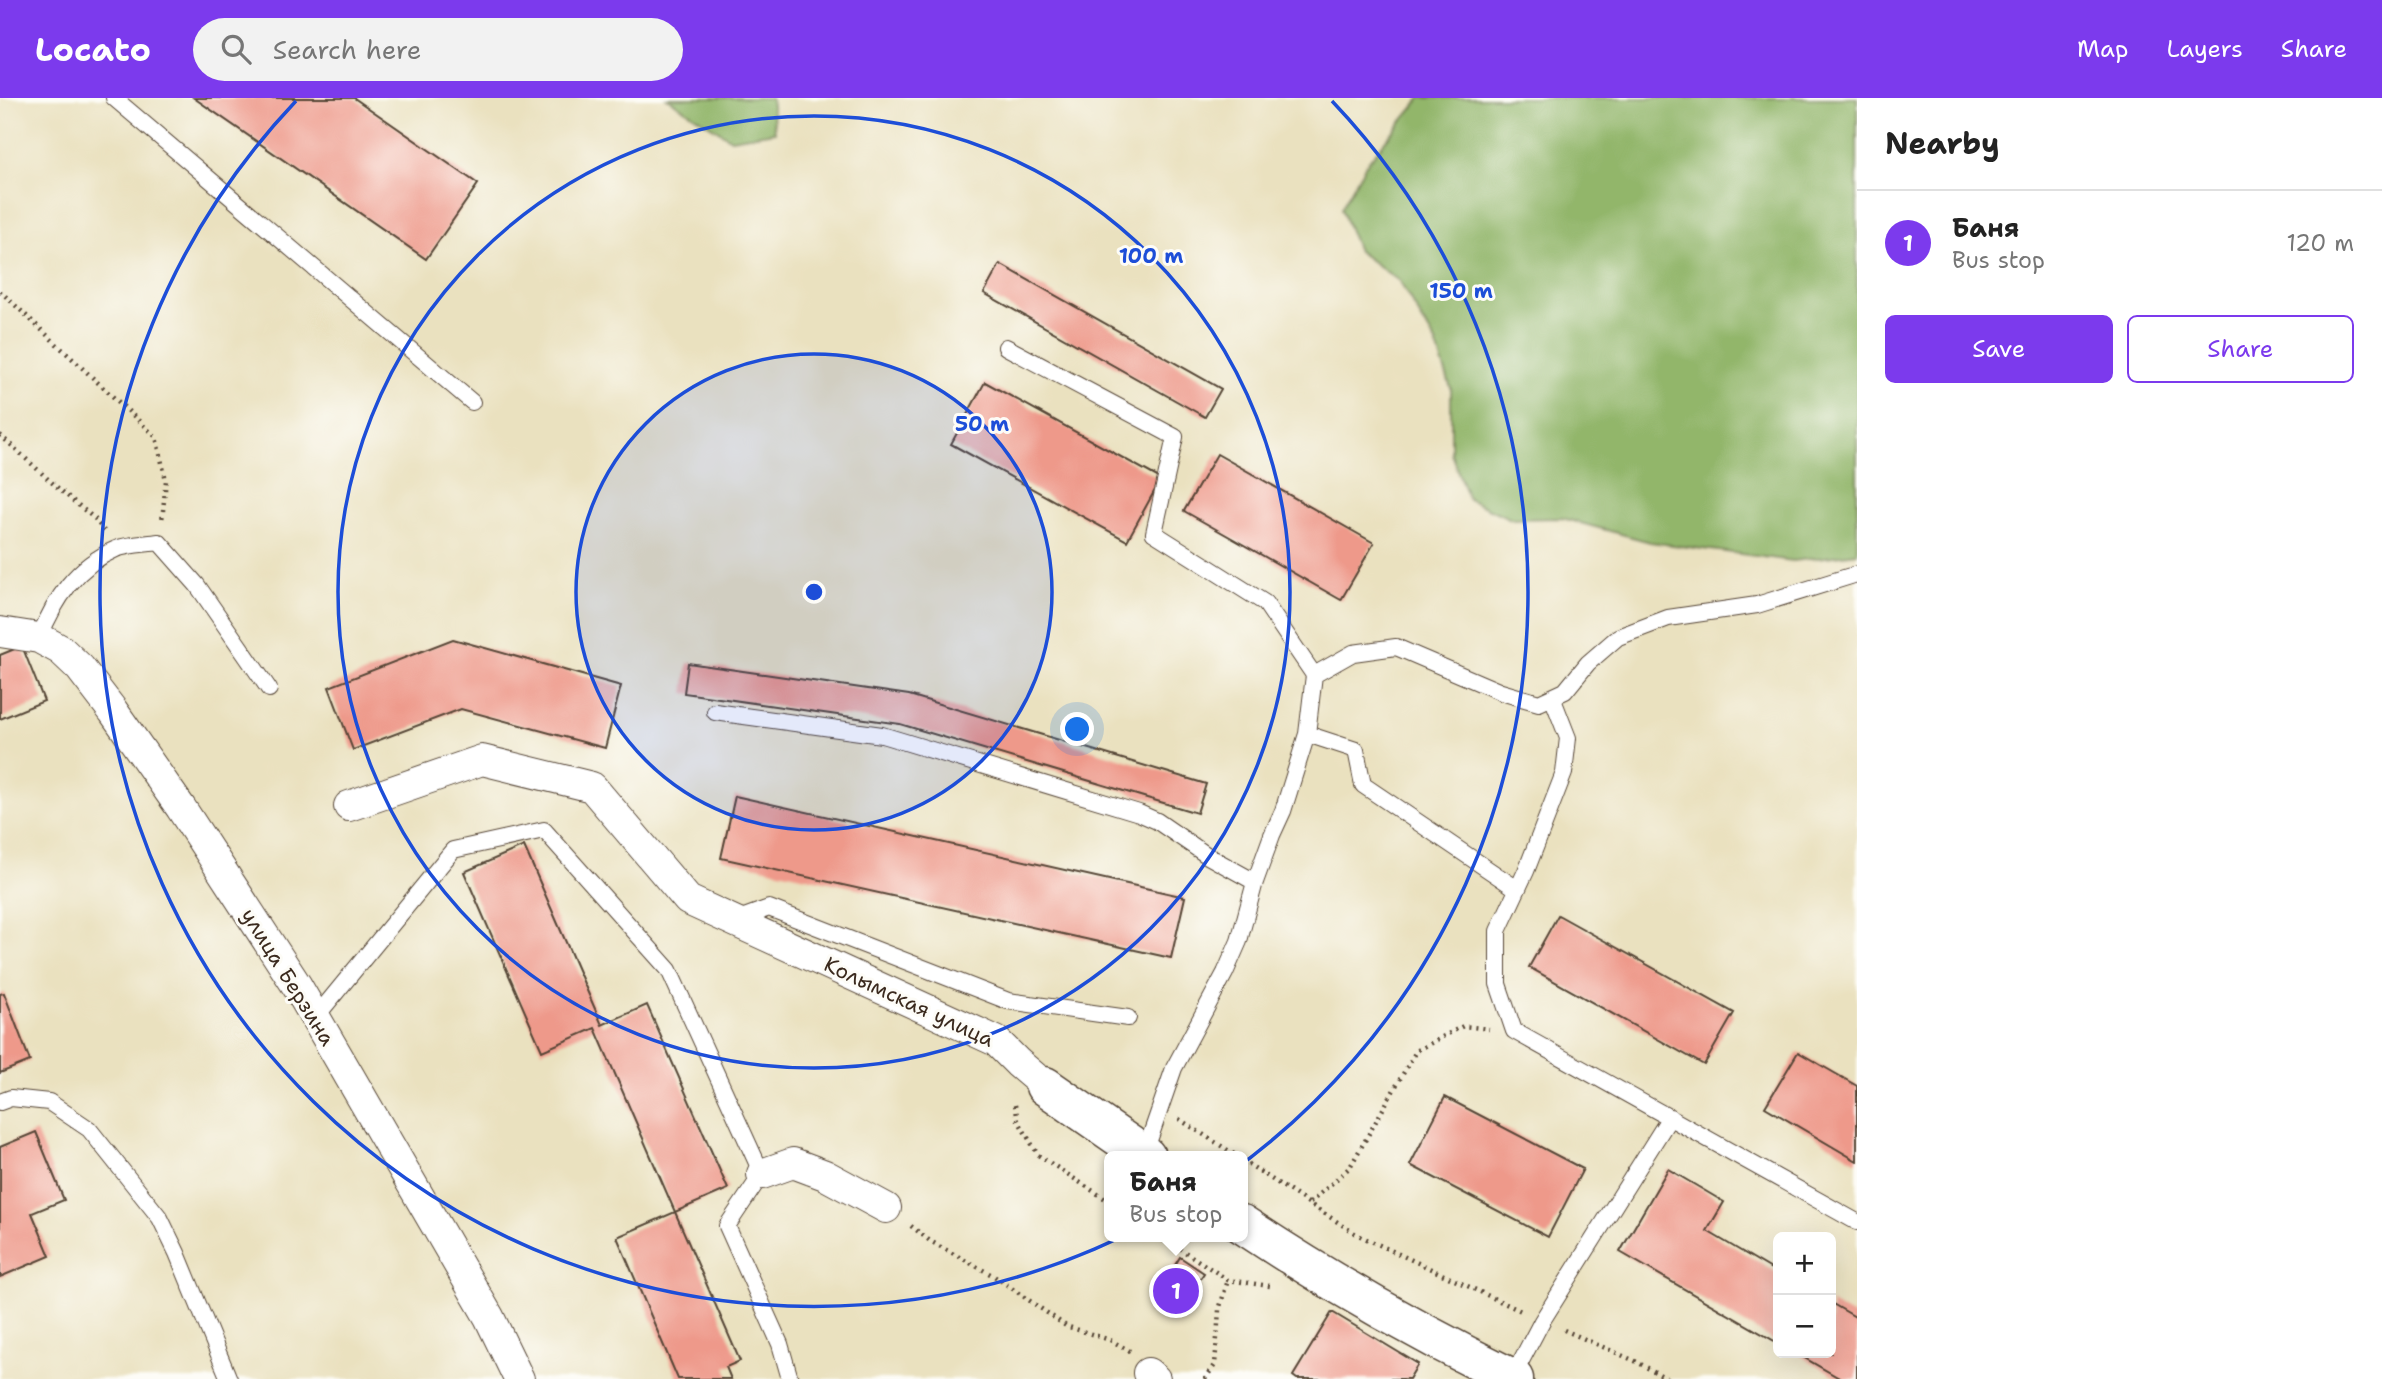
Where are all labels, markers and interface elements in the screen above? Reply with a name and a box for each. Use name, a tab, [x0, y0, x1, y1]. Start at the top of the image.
search box	[193, 18, 683, 81]
text: Locato	[35, 27, 151, 72]
icon: search	[217, 30, 255, 68]
text: Search here	[273, 32, 421, 67]
text: Map	[2077, 33, 2128, 65]
text: Layers	[2166, 33, 2243, 65]
text: Share	[2281, 33, 2347, 65]
text: Nearby	[1885, 123, 2000, 164]
text: Баня	[1952, 210, 2019, 245]
text: 1	[1903, 228, 1913, 258]
text: 120 m	[2286, 228, 2354, 258]
text: 100 m	[1119, 242, 1183, 270]
text: Bus stop	[1952, 245, 2045, 275]
text: 150 m	[1429, 277, 1493, 305]
button: Save	[1885, 315, 2113, 383]
button: Share	[2127, 315, 2354, 383]
text: 50 m	[955, 410, 1009, 438]
centre of rings	[802, 580, 826, 604]
your location	[1060, 712, 1094, 746]
street label: улица Берзина	[235, 903, 341, 1051]
street label: Колымская улица	[819, 950, 999, 1054]
popup	[1104, 1151, 1248, 1242]
text: Баня	[1130, 1164, 1197, 1199]
text: Bus stop	[1130, 1199, 1222, 1229]
map controls	[1773, 1232, 1836, 1358]
button: +	[1773, 1232, 1836, 1295]
pin: 1	[1153, 1265, 1199, 1317]
button: −	[1773, 1295, 1836, 1358]

